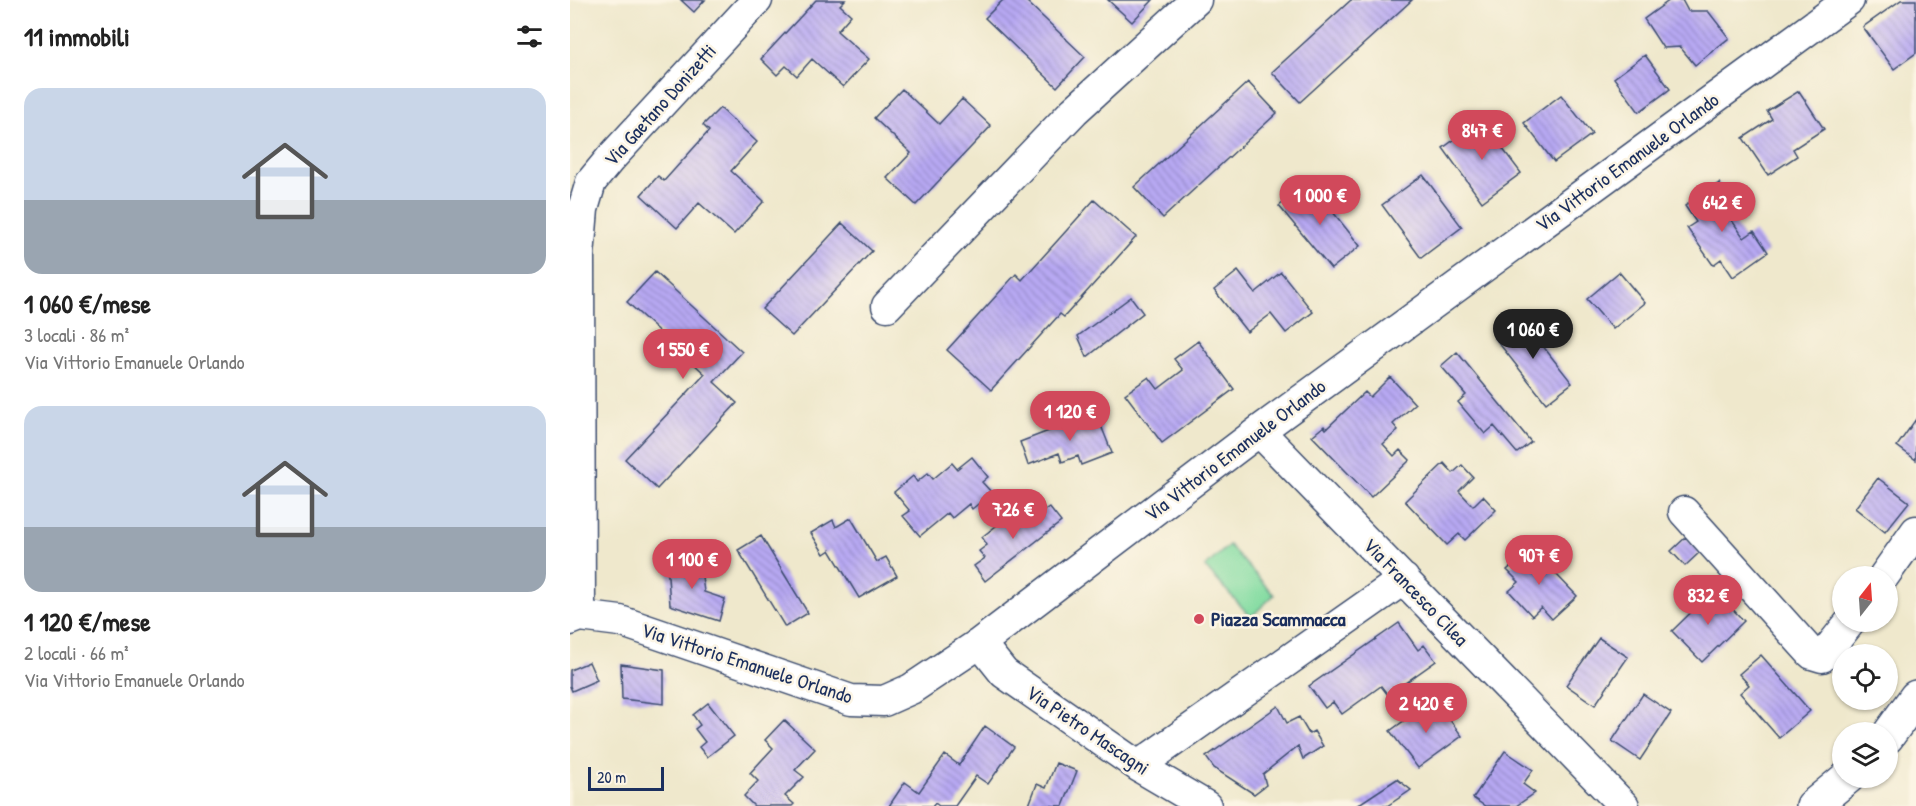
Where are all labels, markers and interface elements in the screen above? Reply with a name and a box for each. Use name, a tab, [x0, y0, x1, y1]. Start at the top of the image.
text: 11 immobili	[24, 19, 130, 54]
icon: filters	[513, 20, 546, 53]
street label: Via Gaetano Donizetti	[597, 38, 722, 172]
street label: Via Vittorio Emanuele Orlando	[1530, 86, 1724, 237]
pin: 847 €	[1440, 110, 1524, 161]
text: 847 €	[1462, 116, 1502, 143]
icon: home	[231, 127, 339, 235]
pin: 1 000 €	[1265, 175, 1375, 226]
text: 1 000 €	[1294, 181, 1346, 208]
pin: 642 €	[1680, 182, 1764, 233]
text: 642 €	[1702, 188, 1742, 215]
text: 1 060 €/mese	[24, 286, 151, 321]
pin: 1 060 €	[1478, 309, 1588, 360]
text: 1 060 €	[1507, 315, 1559, 342]
text: 3 locali · 86 m²	[24, 321, 129, 348]
pin: 1 550 €	[628, 329, 738, 380]
text: 1 550 €	[657, 335, 709, 362]
text: Via Vittorio Emanuele Orlando	[24, 348, 245, 375]
street label: Via Vittorio Emanuele Orlando	[1138, 372, 1331, 527]
pin: 1 120 €	[1015, 391, 1125, 442]
text: 1 120 €	[1044, 397, 1096, 424]
icon: home	[231, 445, 339, 553]
pin: 726 €	[971, 489, 1055, 540]
text: 726 €	[992, 495, 1034, 522]
street label: Via Francesco Cilea	[1358, 532, 1475, 652]
pin: 907 €	[1497, 535, 1581, 586]
pin: 1 100 €	[637, 539, 747, 590]
text: 907 €	[1519, 541, 1559, 568]
text: 1 100 €	[666, 545, 718, 572]
north arrow	[1832, 566, 1898, 632]
map controls	[1832, 566, 1898, 788]
pin: 832 €	[1666, 575, 1750, 626]
text: 832 €	[1687, 581, 1729, 608]
text: 1 120 €/mese	[24, 604, 151, 639]
place label: Piazza Scammacca	[1211, 605, 1346, 632]
marker: Piazza Scammacca	[1192, 612, 1206, 626]
street label: Via Vittorio Emanuele Orlando	[638, 616, 856, 709]
text: 2 locali · 66 m²	[24, 639, 129, 666]
button: locate	[1832, 644, 1898, 710]
text: Via Vittorio Emanuele Orlando	[24, 666, 245, 693]
street label: Via Pietro Mascagni	[1021, 678, 1155, 781]
pin: 2 420 €	[1371, 683, 1481, 734]
text: 2 420 €	[1399, 689, 1453, 716]
button: layers	[1832, 722, 1898, 788]
scale bar	[588, 764, 664, 792]
text: 20 m	[597, 766, 626, 788]

